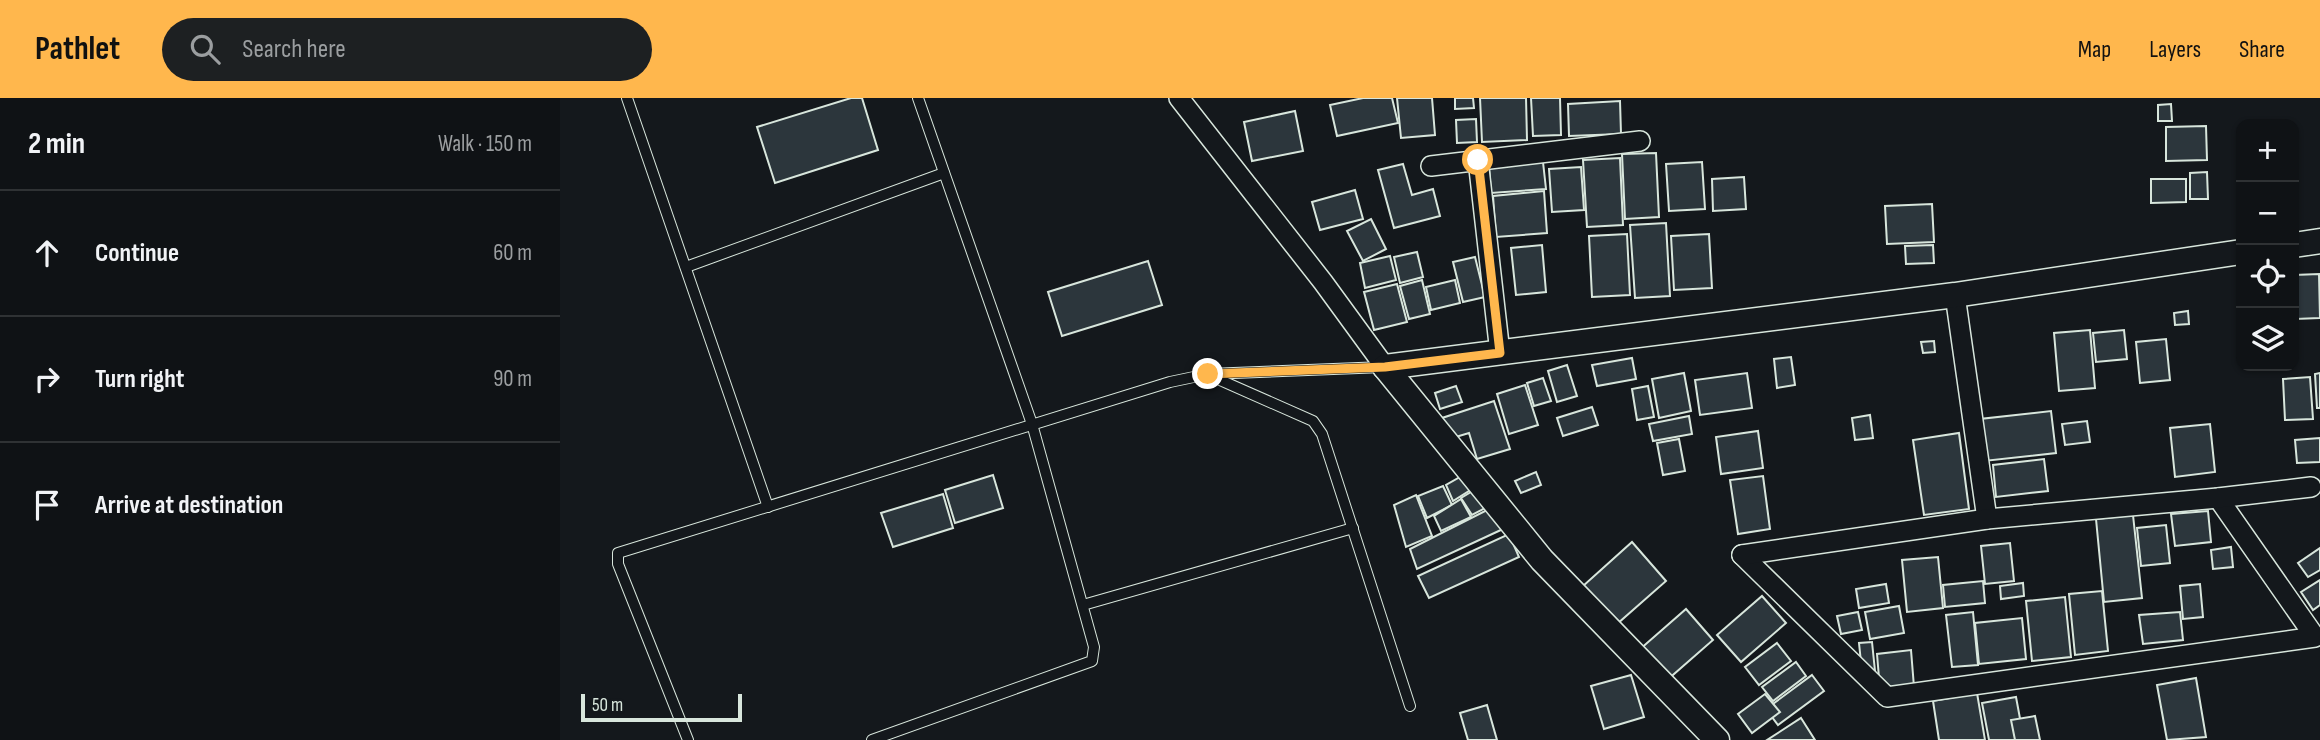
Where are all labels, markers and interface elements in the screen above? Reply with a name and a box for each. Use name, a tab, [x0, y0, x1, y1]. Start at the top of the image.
search box	[162, 18, 652, 81]
text: Pathlet	[35, 29, 120, 69]
icon: search	[186, 30, 224, 68]
text: Search here	[242, 34, 346, 65]
text: Map	[2078, 35, 2111, 64]
text: Layers	[2149, 35, 2201, 64]
text: Share	[2239, 35, 2285, 64]
map controls	[2236, 119, 2299, 371]
button: +	[2236, 119, 2299, 182]
text: 2 min	[28, 126, 85, 162]
text: Walk · 150 m	[438, 130, 532, 158]
route start	[1462, 144, 1493, 175]
button: −	[2236, 182, 2299, 245]
icon: ahead	[28, 234, 66, 272]
text: Continue	[95, 238, 179, 269]
text: 60 m	[493, 239, 532, 267]
button: locate	[2236, 245, 2299, 308]
button: layers	[2236, 308, 2299, 371]
route end	[1192, 358, 1223, 389]
icon: right	[28, 360, 66, 398]
text: Turn right	[95, 364, 184, 395]
text: 90 m	[493, 365, 532, 393]
icon: arrive	[28, 486, 66, 524]
text: Arrive at destination	[95, 490, 283, 521]
scale bar	[581, 691, 742, 723]
text: 50 m	[592, 694, 623, 717]

